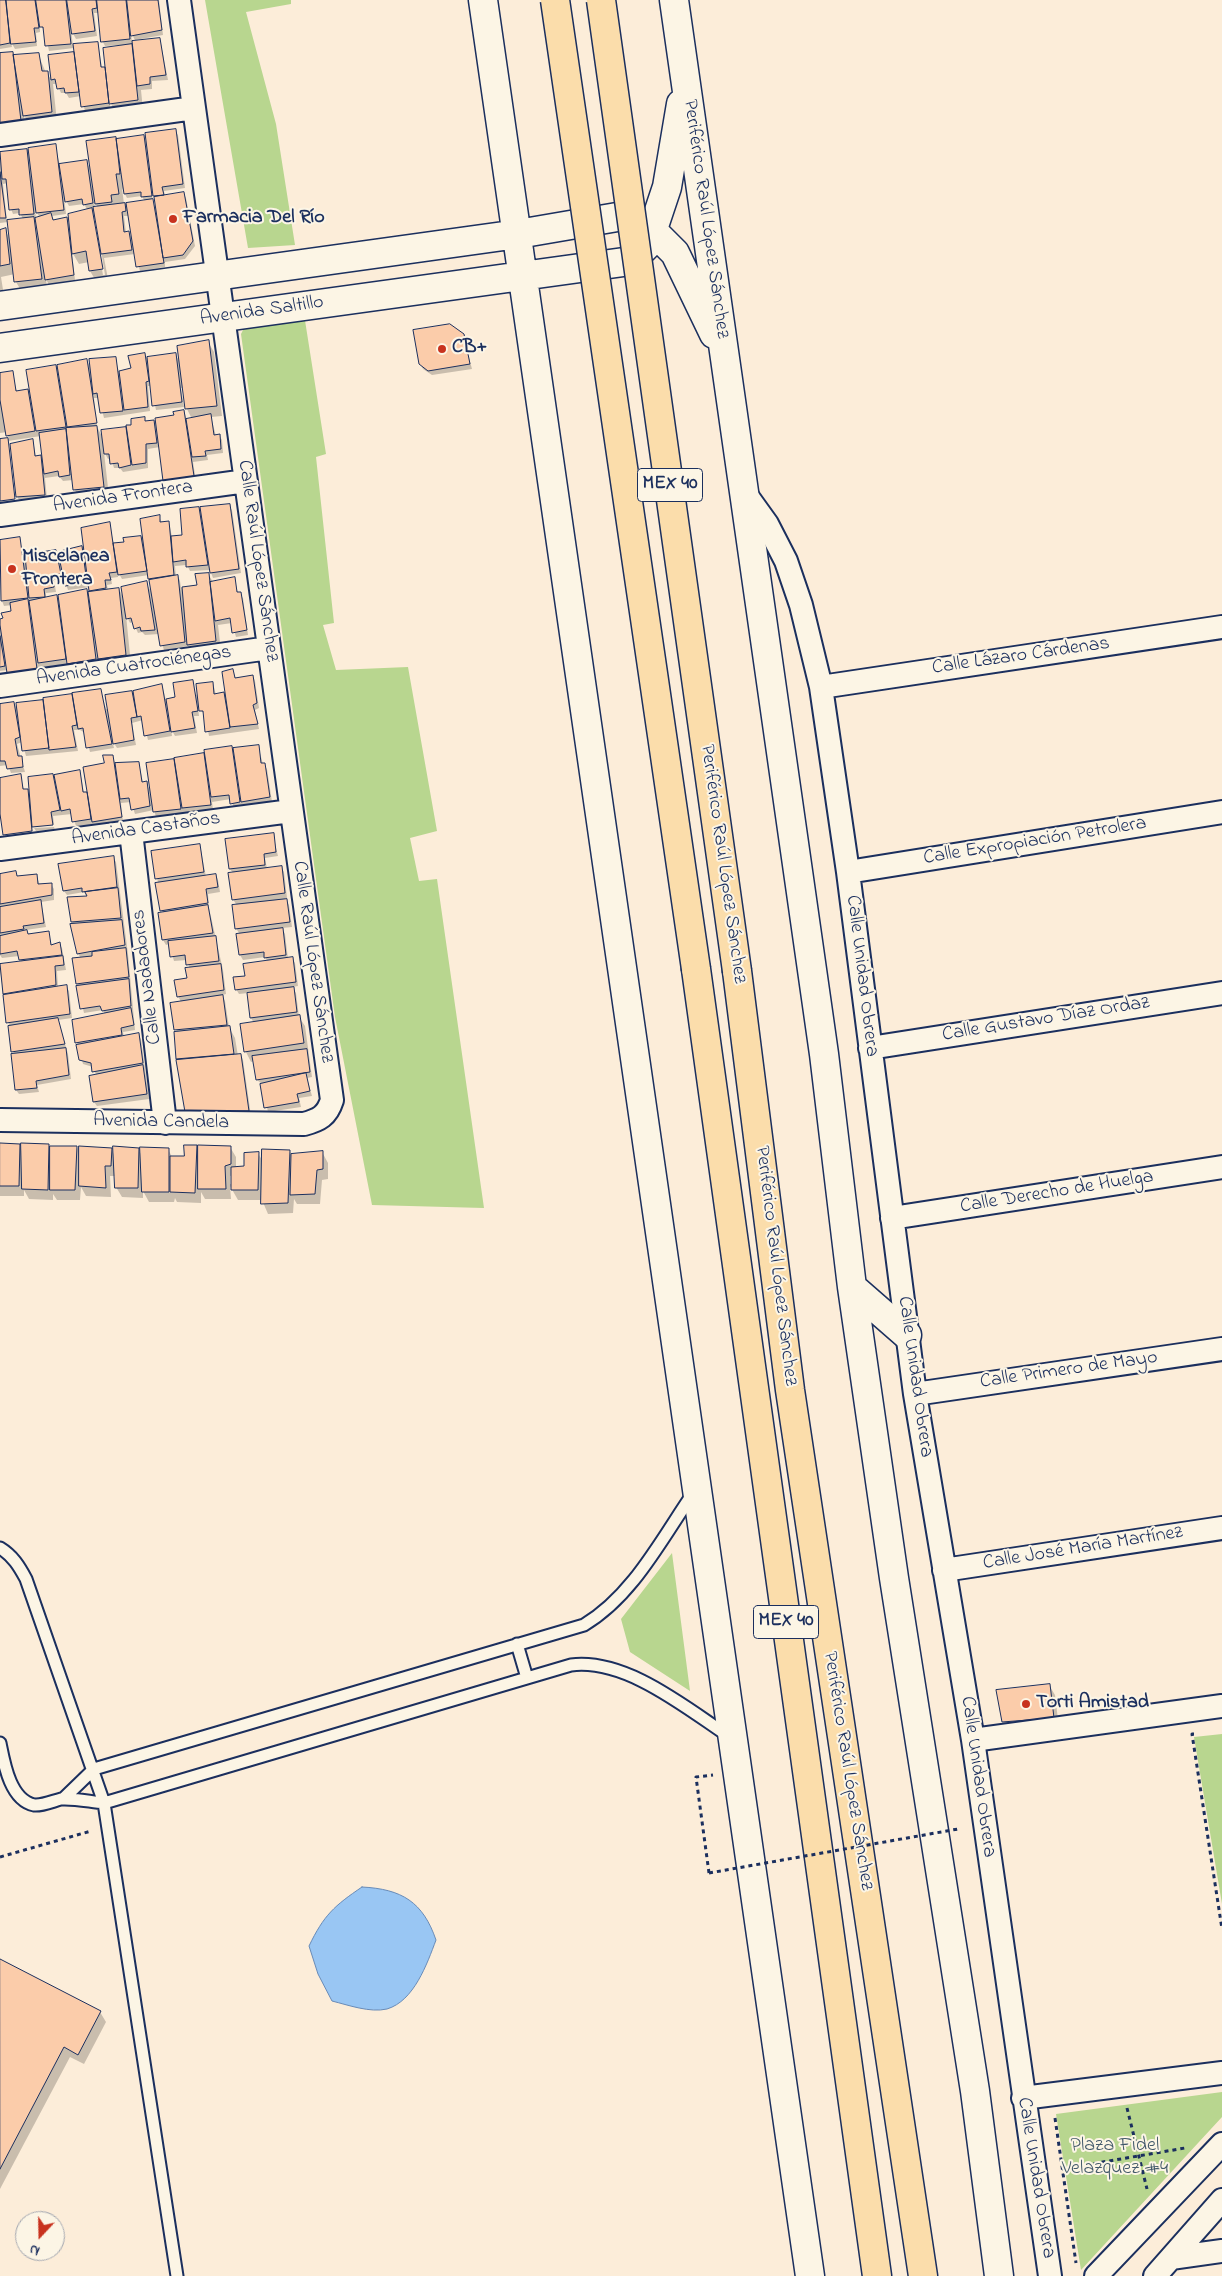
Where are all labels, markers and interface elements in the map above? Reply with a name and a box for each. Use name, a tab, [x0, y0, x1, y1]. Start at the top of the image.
street label: Periférico Raúl López Sánchez	[676, 98, 734, 340]
place label: Farmacia Del Río	[183, 207, 325, 231]
marker: Farmacia Del Río	[167, 213, 179, 225]
street label: Avenida Saltillo	[199, 291, 325, 333]
place label: CB+	[452, 337, 487, 361]
marker: CB+	[436, 343, 448, 355]
street label: Calle Raúl López Sánchez	[231, 459, 283, 663]
road number: MEX 40	[638, 468, 702, 502]
street label: Avenida Frontera	[52, 476, 194, 520]
place label: Miscelanea Frontera	[22, 546, 110, 593]
marker: Miscelanea Frontera	[6, 563, 18, 575]
street label: Calle Lázaro Cárdenas	[931, 633, 1111, 681]
street label: Avenida Cuatrociénegas	[35, 641, 233, 693]
street label: Periférico Raúl López Sánchez	[693, 743, 751, 985]
street label: Avenida Castaños	[70, 808, 222, 852]
street label: Calle Expropiación Petrolera	[922, 813, 1148, 871]
street label: Calle Raúl López Sánchez	[286, 860, 338, 1064]
street label: Calle Unidad Obrera	[839, 894, 883, 1058]
street label: Calle Nadadores	[128, 908, 168, 1046]
street label: Calle Gustavo Díaz Ordaz	[941, 992, 1151, 1048]
street label: Avenida Candela	[93, 1110, 229, 1136]
street label: Periférico Raúl López Sánchez	[748, 1145, 802, 1387]
street label: Calle Derecho de Huelga	[959, 1166, 1155, 1220]
street label: Calle Unidad Obrera	[891, 1295, 937, 1459]
street label: Calle Primero de Mayo	[979, 1347, 1159, 1395]
street label: Calle José María Martínez	[981, 1521, 1185, 1577]
road number: MEX 40	[754, 1605, 818, 1638]
street label: Periférico Raúl López Sánchez	[816, 1650, 878, 1892]
place label: Torti Amistad	[1036, 1692, 1149, 1716]
street label: Calle Unidad Obrera	[954, 1695, 1000, 1859]
marker: Torti Amistad	[1020, 1698, 1032, 1710]
street label: Calle Unidad Obrera	[1010, 2096, 1060, 2260]
park label: Plaza Fidel Velazquez #4	[1062, 2135, 1168, 2182]
north arrow	[15, 2211, 65, 2261]
text: N	[27, 2238, 43, 2261]

